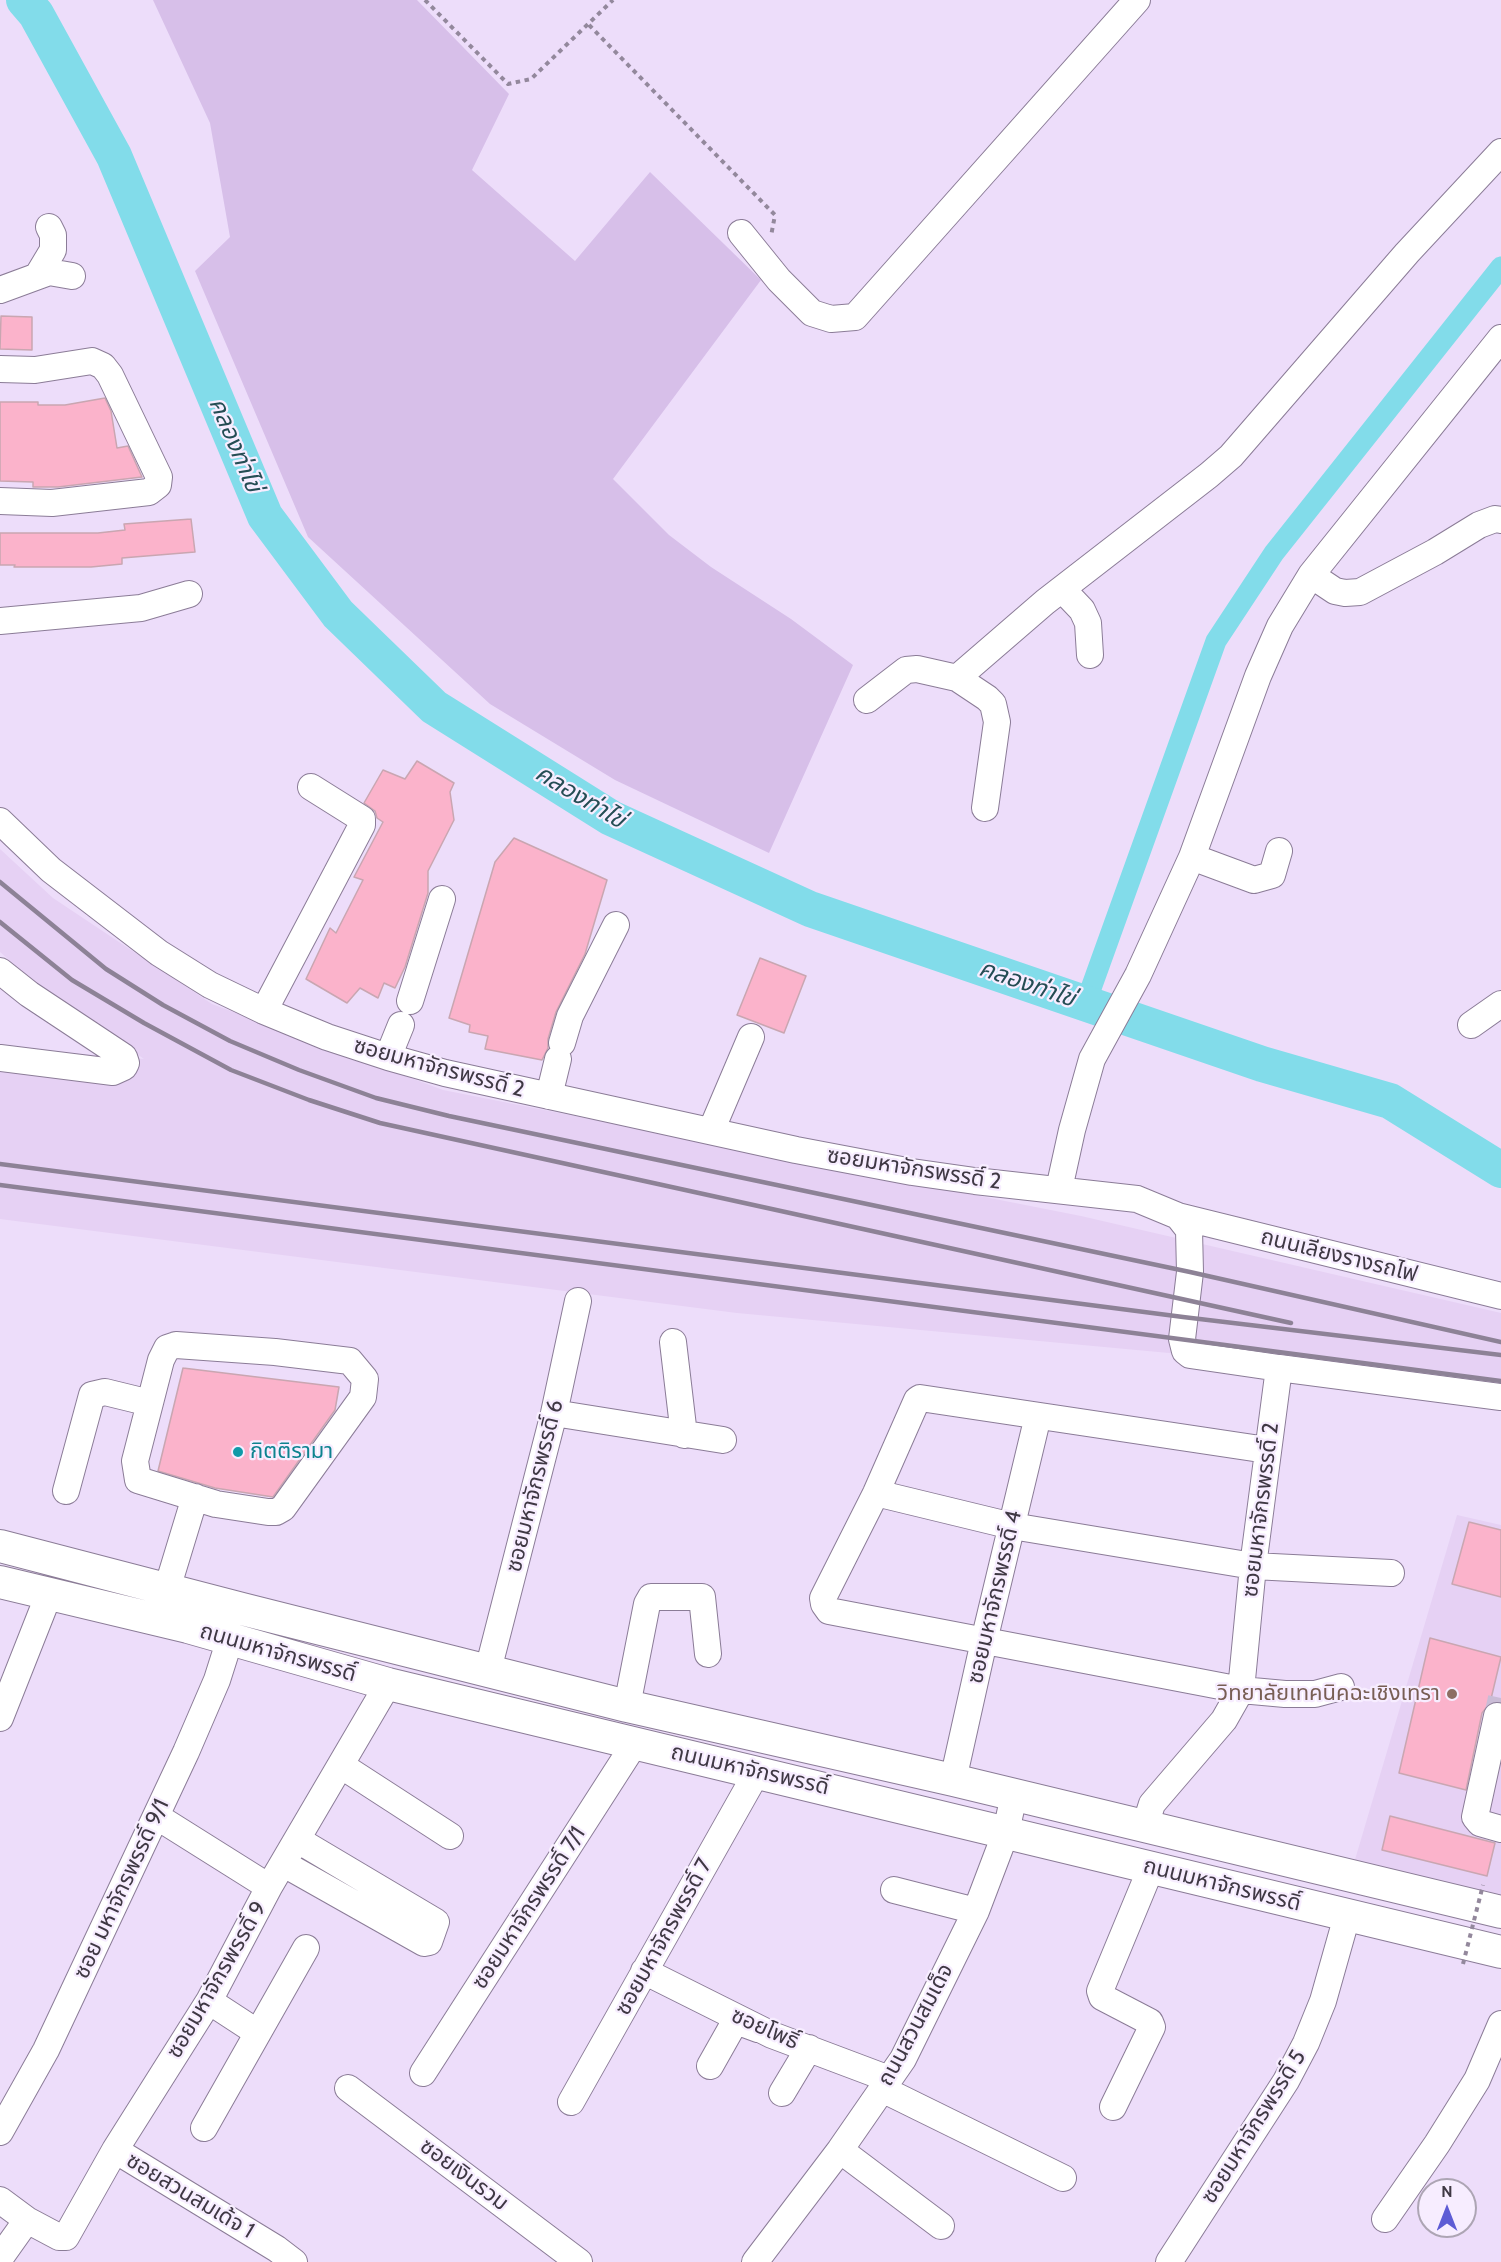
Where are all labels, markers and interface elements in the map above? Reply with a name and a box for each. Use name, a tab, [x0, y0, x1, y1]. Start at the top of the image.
water label: คลองท่าไข่	[202, 394, 268, 496]
water label: คลองท่าไข่	[530, 759, 630, 835]
water label: คลองท่าไข่	[975, 954, 1079, 1014]
street label: ซอยมหาจักรพรรดิ์ 2	[351, 1033, 527, 1103]
street label: ซอยมหาจักรพรรดิ์ 2	[825, 1142, 1003, 1196]
street label: ถนนเลียงรางรถไฟ	[1258, 1224, 1420, 1288]
street label: ซอยมหาจักรพรรดิ์ 6	[501, 1397, 569, 1575]
street label: ซอยมหาจักรพรรดิ์ 2	[1237, 1421, 1285, 1599]
place label: กิตติรามา	[250, 1439, 333, 1465]
marker: กิตติรามา	[231, 1445, 245, 1459]
street label: ซอยมหาจักรพรรดิ์ 4	[962, 1508, 1028, 1686]
street label: ถนนมหาจักรพรรดิ์	[197, 1618, 359, 1688]
place label: วิทยาลัยเทคนิคฉะเชิงเทรา	[1217, 1681, 1440, 1707]
marker: วิทยาลัยเทคนิคฉะเชิงเทรา	[1445, 1687, 1459, 1701]
street label: ถนนมหาจักรพรรดิ์	[668, 1739, 832, 1801]
street label: ซอย มหาจักรพรรดิ์ 9/1	[69, 1795, 175, 1983]
street label: ซอยมหาจักรพรรดิ์ 7/1	[467, 1822, 591, 1994]
street label: ถนนมหาจักรพรรดิ์	[1140, 1853, 1304, 1917]
street label: ซอยมหาจักรพรรดิ์ 7	[610, 1854, 718, 2020]
street label: ซอยมหาจักรพรรดิ์ 9	[161, 1897, 273, 2063]
street label: ถนนสวนสมเด็จ	[873, 1959, 959, 2091]
street label: ซอยโพธิ์	[727, 2002, 803, 2056]
street label: ซอยมหาจักรพรรดิ์ 5	[1196, 2045, 1312, 2209]
street label: ซอยเงินรวม	[415, 2133, 513, 2217]
street label: ซอยสวนสมเด้จ 1	[121, 2147, 259, 2245]
north arrow	[1417, 2178, 1477, 2238]
text: N	[1441, 2182, 1453, 2201]

